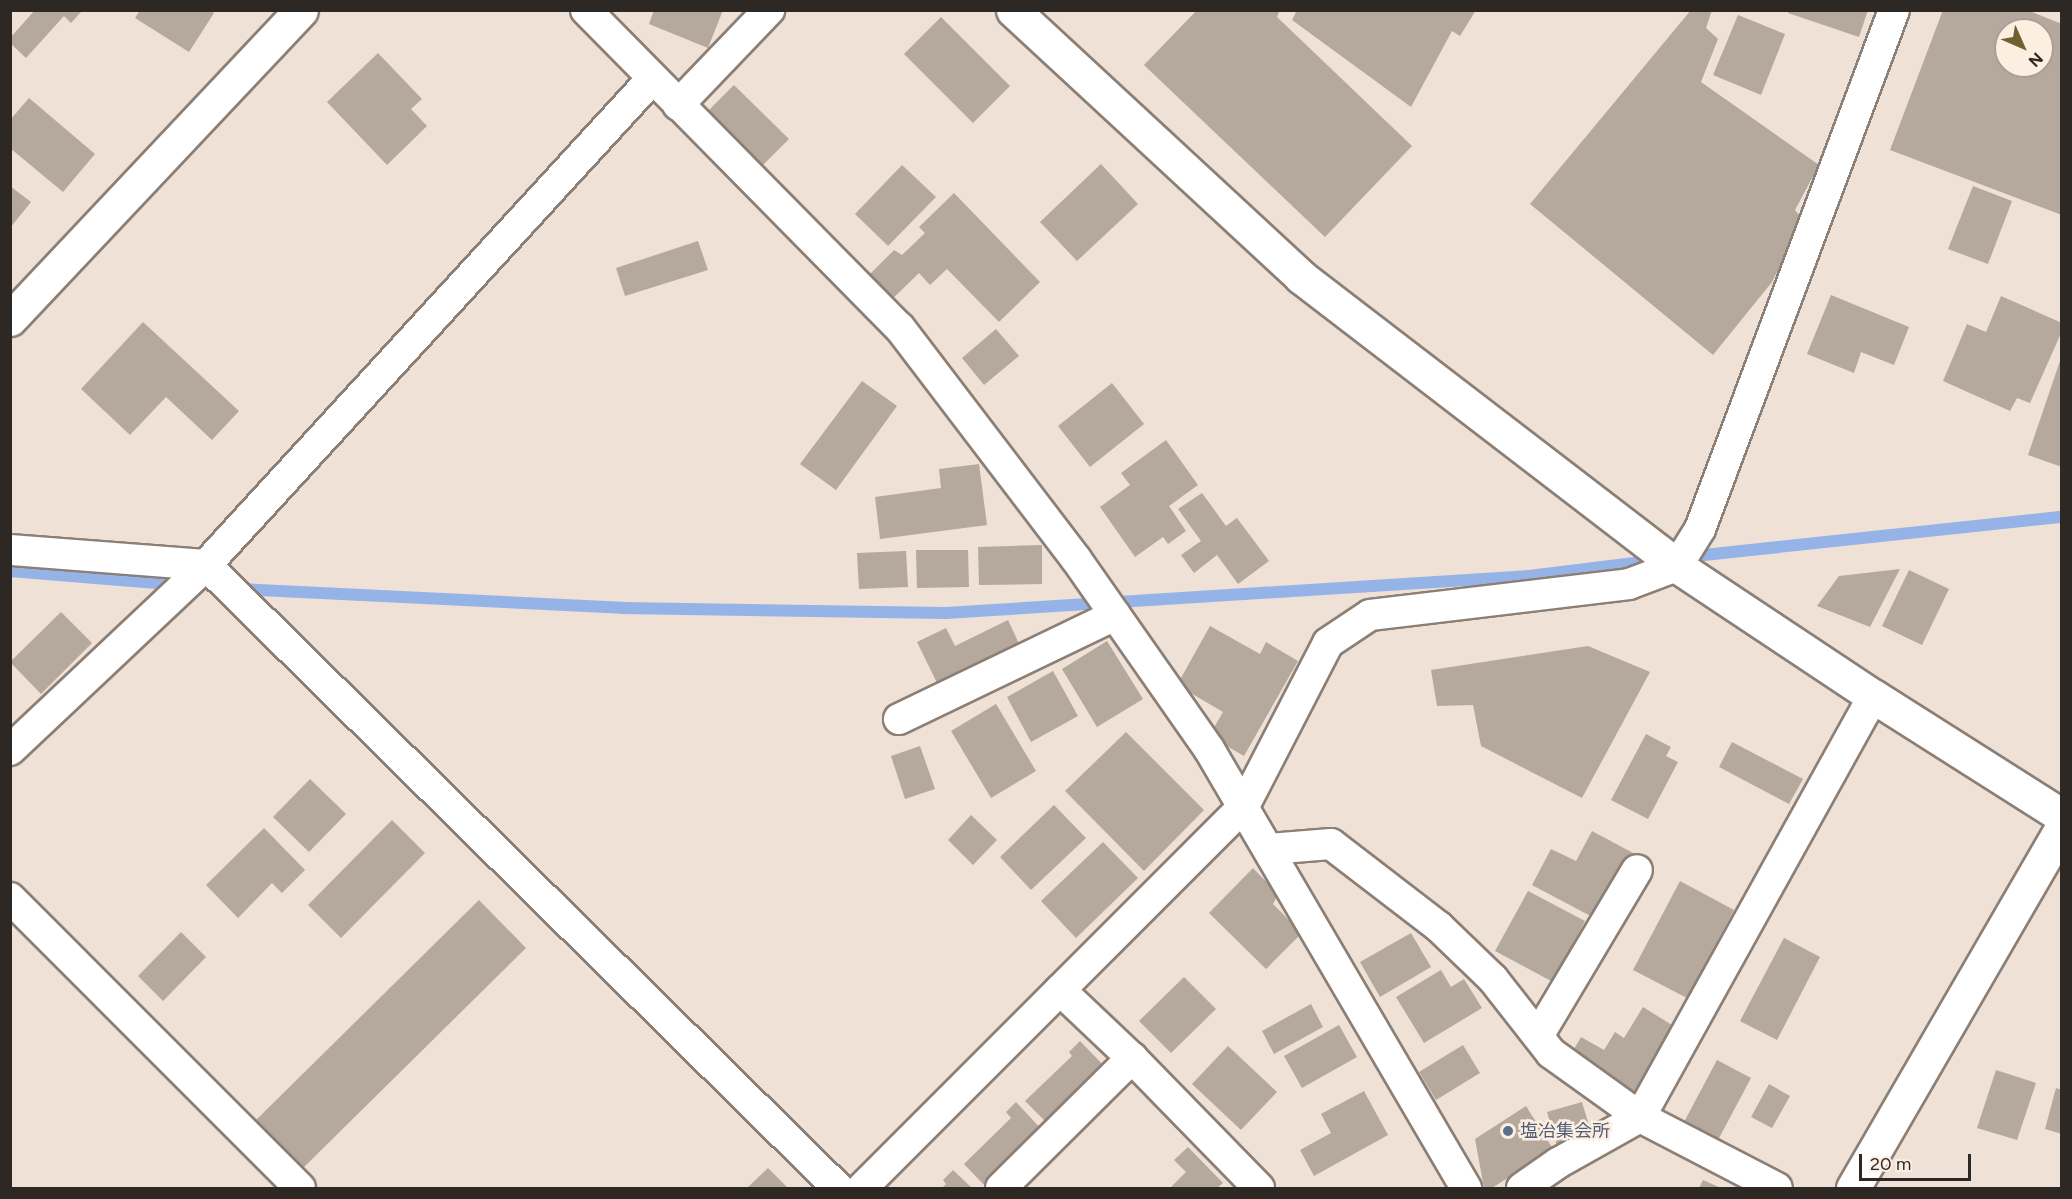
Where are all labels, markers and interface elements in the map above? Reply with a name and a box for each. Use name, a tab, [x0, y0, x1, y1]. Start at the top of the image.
north arrow	[1994, 18, 2054, 78]
text: N	[2025, 49, 2047, 71]
place label: 塩冶集会所	[1520, 1120, 1610, 1142]
marker: 塩冶集会所	[1501, 1124, 1515, 1138]
scale bar	[1862, 1142, 1974, 1180]
text: 20 m	[1870, 1153, 1911, 1175]

